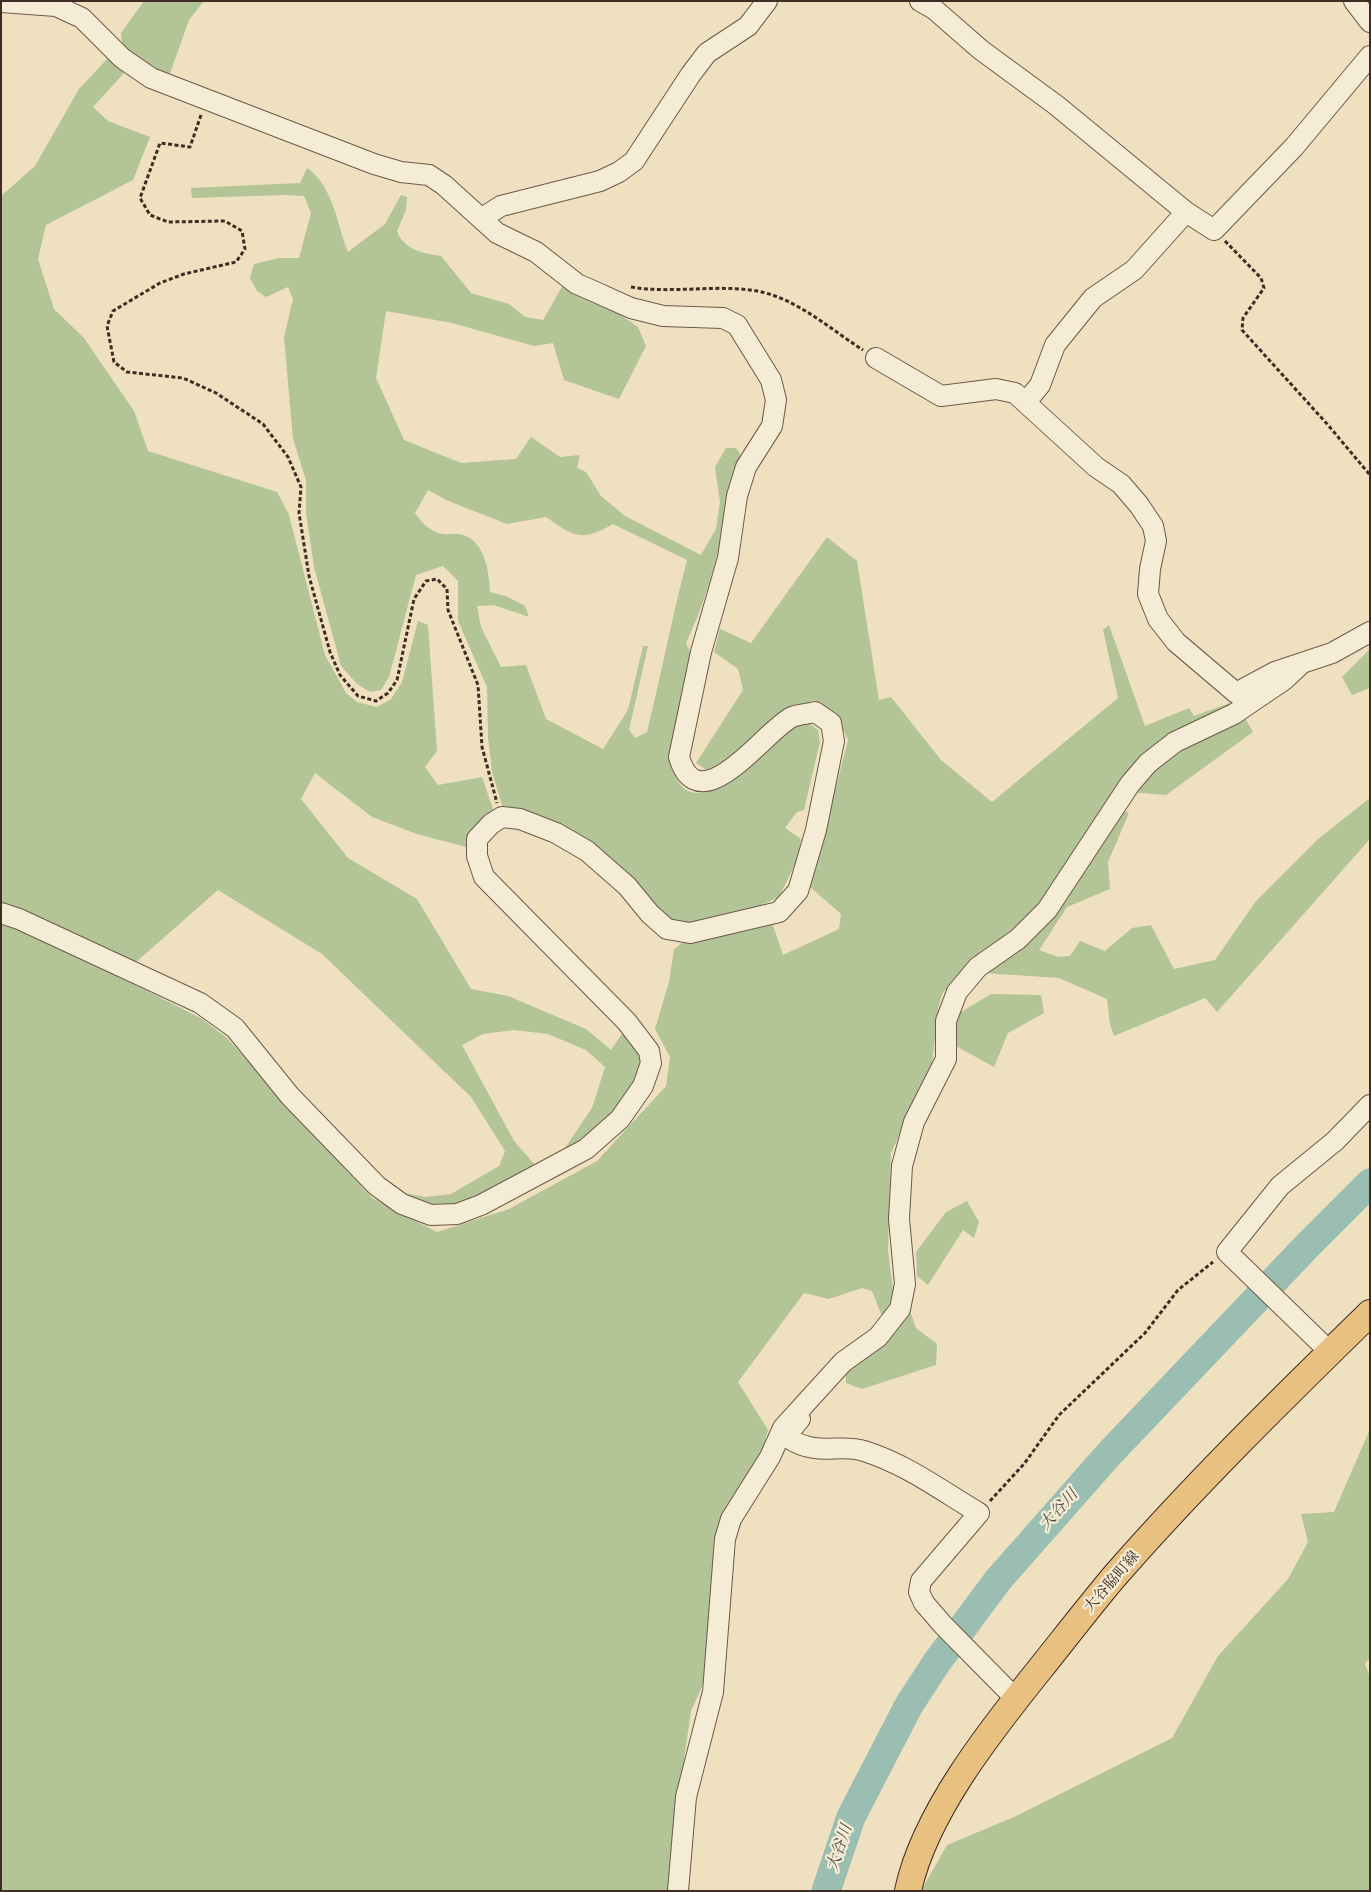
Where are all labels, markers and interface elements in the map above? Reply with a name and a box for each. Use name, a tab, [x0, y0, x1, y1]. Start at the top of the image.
water label: 大谷川	[1036, 1486, 1082, 1534]
street label: 大谷脇町線	[1081, 1548, 1143, 1616]
water label: 大谷川	[823, 1822, 857, 1874]

